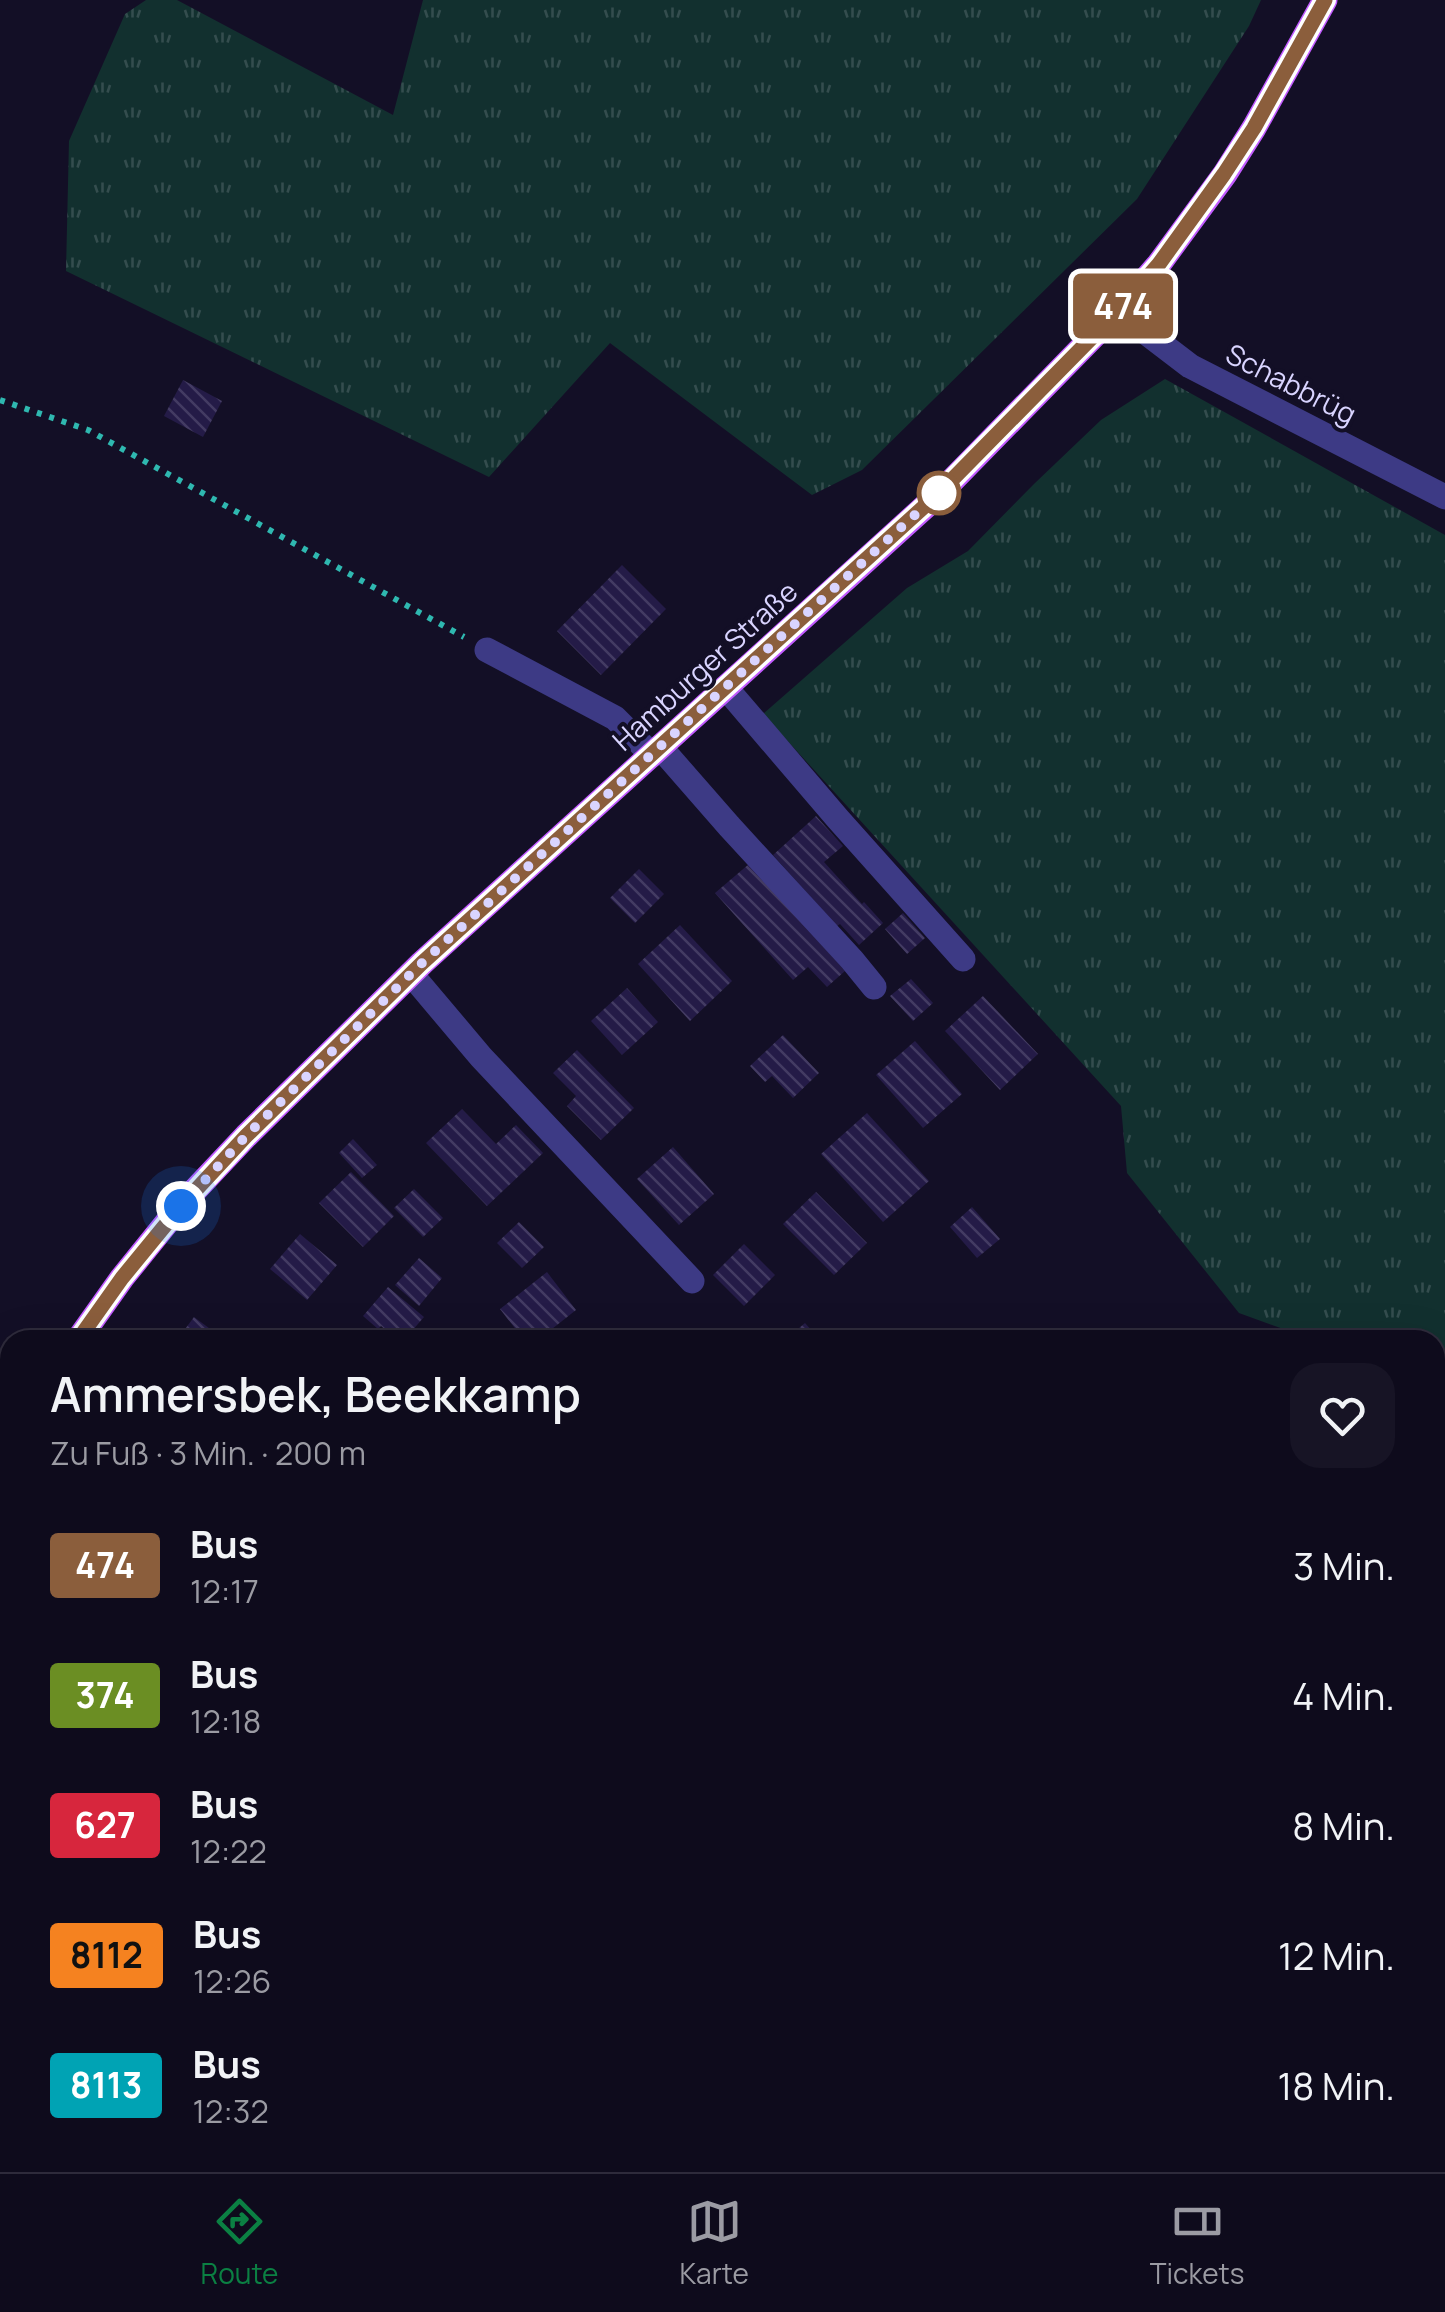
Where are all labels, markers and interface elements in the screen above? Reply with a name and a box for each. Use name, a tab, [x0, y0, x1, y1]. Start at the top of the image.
line badge: 474	[1066, 274, 1180, 338]
text: 474	[1093, 282, 1153, 330]
street label: Schabbrüg	[1220, 334, 1363, 432]
unlabelled marker	[918, 472, 960, 514]
street label: Hamburger Straße	[604, 572, 805, 759]
your location	[156, 1181, 206, 1231]
text: Ammersbek, Beekkamp	[50, 1361, 581, 1426]
button: heart	[1290, 1363, 1395, 1468]
text: Zu Fuß · 3 Min. · 200 m	[50, 1431, 366, 1475]
text: Bus	[190, 1517, 258, 1569]
text: 3 Min.	[1293, 1539, 1395, 1591]
text: 474	[75, 1541, 135, 1589]
text: 12:17	[190, 1569, 259, 1613]
text: Bus	[190, 1647, 258, 1699]
text: 4 Min.	[1292, 1669, 1395, 1721]
text: 374	[76, 1671, 134, 1719]
text: 12:18	[190, 1699, 261, 1743]
text: Bus	[190, 1777, 258, 1829]
text: 8 Min.	[1292, 1799, 1395, 1851]
text: 627	[74, 1801, 136, 1849]
text: 12:22	[190, 1829, 267, 1873]
text: Bus	[193, 1907, 261, 1959]
text: 12 Min.	[1278, 1929, 1395, 1981]
text: 8112	[70, 1931, 143, 1979]
text: 12:26	[193, 1959, 271, 2003]
text: Bus	[192, 2037, 261, 2089]
text: 18 Min.	[1278, 2059, 1395, 2111]
text: 8113	[70, 2061, 142, 2109]
text: 12:32	[192, 2089, 269, 2133]
tab: Route	[201, 2194, 278, 2292]
tab: Karte	[679, 2194, 749, 2292]
tab: Tickets	[1150, 2194, 1244, 2292]

